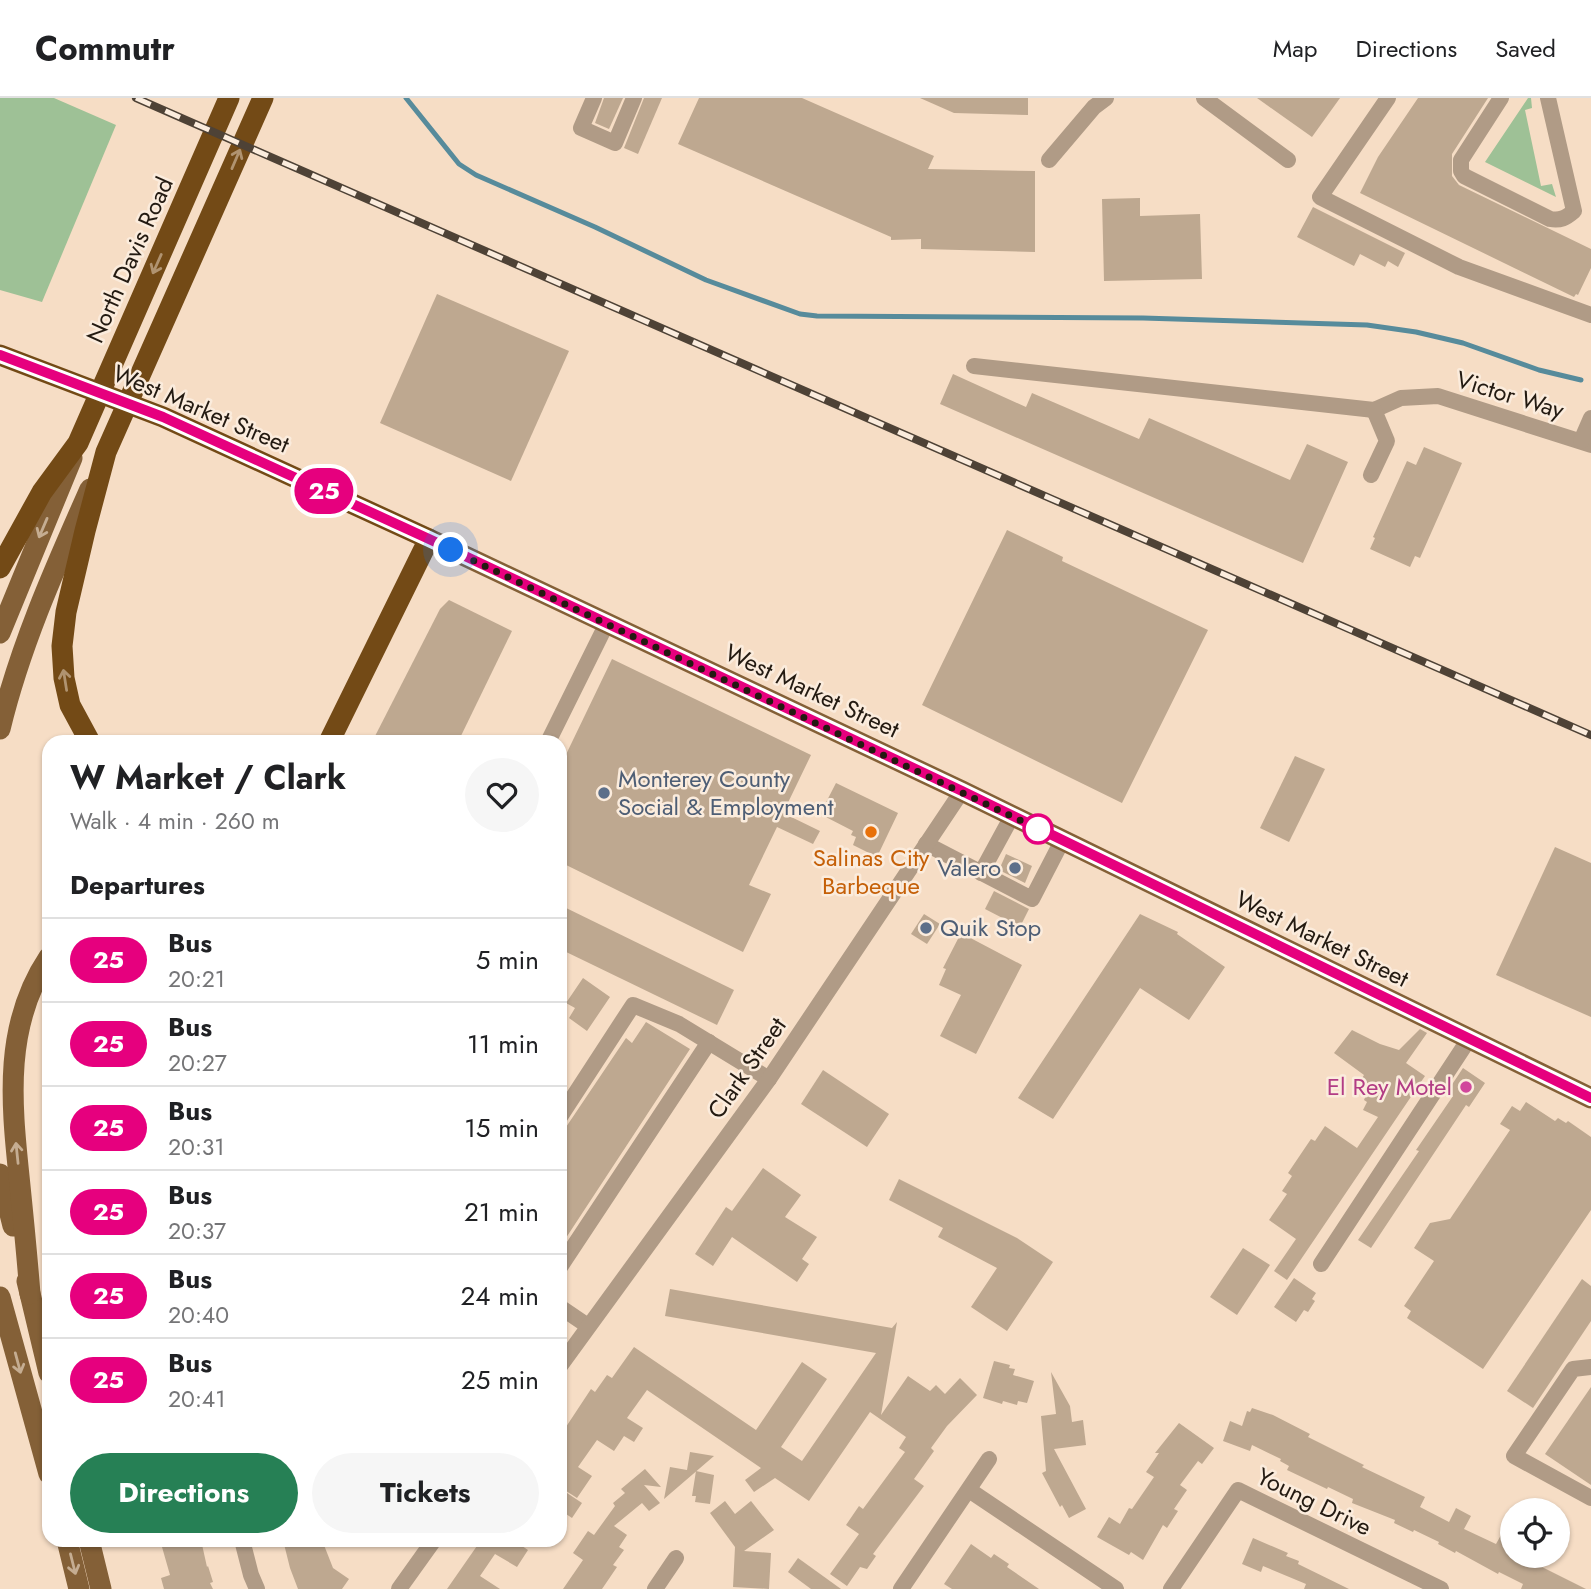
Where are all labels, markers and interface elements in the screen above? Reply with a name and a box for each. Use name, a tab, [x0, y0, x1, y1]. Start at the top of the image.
text: Commutr	[35, 25, 175, 72]
text: Map	[1273, 31, 1318, 66]
text: Directions	[1356, 31, 1457, 66]
text: Saved	[1495, 31, 1556, 66]
one-way arrow	[231, 149, 244, 170]
street label: North Davis Road	[77, 171, 182, 349]
one-way arrow	[150, 253, 163, 274]
street label: West Market Street	[107, 356, 295, 462]
street label: Victor Way	[1452, 362, 1569, 428]
line badge: 25	[292, 468, 356, 514]
text: 25	[308, 473, 340, 508]
one-way arrow	[35, 517, 48, 539]
your location	[433, 532, 468, 567]
street label: West Market Street	[719, 635, 905, 746]
one-way arrow	[58, 669, 71, 692]
text: W Market / Clark	[70, 754, 346, 801]
button: heart	[465, 758, 539, 832]
place label: Monterey County Social & Employment	[618, 761, 834, 824]
marker: Monterey County Social & Employment	[596, 785, 612, 801]
text: Walk · 4 min · 260 m	[70, 804, 280, 838]
unlabelled marker	[1023, 814, 1053, 844]
marker: Salinas City Barbeque	[863, 824, 879, 840]
place label: Salinas City Barbeque	[813, 840, 930, 903]
place label: Valero	[937, 850, 1001, 885]
marker: Valero	[1007, 860, 1023, 876]
text: Departures	[70, 866, 205, 904]
street label: West Market Street	[1230, 881, 1415, 996]
place label: Quik Stop	[940, 910, 1041, 945]
marker: Quik Stop	[918, 920, 934, 936]
text: Bus	[168, 924, 212, 962]
text: 5 min	[476, 941, 539, 979]
text: 25	[93, 942, 124, 977]
text: 20:21	[168, 962, 225, 996]
text: Bus	[168, 1008, 212, 1046]
street label: Clark Street	[699, 1010, 795, 1126]
text: 11 min	[467, 1025, 539, 1063]
text: 25	[93, 1026, 124, 1061]
text: 20:27	[168, 1046, 227, 1080]
place label: El Rey Motel	[1327, 1069, 1452, 1104]
marker: El Rey Motel	[1458, 1079, 1474, 1095]
text: Bus	[168, 1092, 212, 1130]
text: 15 min	[464, 1109, 539, 1147]
text: 25	[93, 1110, 124, 1145]
text: 20:31	[168, 1130, 225, 1164]
one-way arrow	[10, 1142, 23, 1165]
text: Bus	[168, 1176, 212, 1214]
text: 21 min	[464, 1193, 539, 1231]
text: 25	[93, 1194, 124, 1229]
text: 20:37	[168, 1214, 226, 1248]
text: Bus	[168, 1260, 212, 1298]
text: 24 min	[461, 1277, 539, 1315]
text: 25	[93, 1278, 124, 1313]
text: 20:40	[168, 1298, 229, 1332]
text: Bus	[168, 1344, 212, 1382]
one-way arrow	[12, 1351, 25, 1373]
text: 25 min	[461, 1361, 539, 1399]
text: 25	[93, 1362, 124, 1397]
text: 20:41	[168, 1382, 226, 1416]
button: Directions	[70, 1453, 298, 1533]
button: Tickets	[312, 1453, 539, 1533]
street label: Young Drive	[1251, 1459, 1377, 1544]
map controls	[1500, 1498, 1570, 1568]
button: locate	[1500, 1498, 1570, 1568]
one-way arrow	[67, 1553, 80, 1575]

